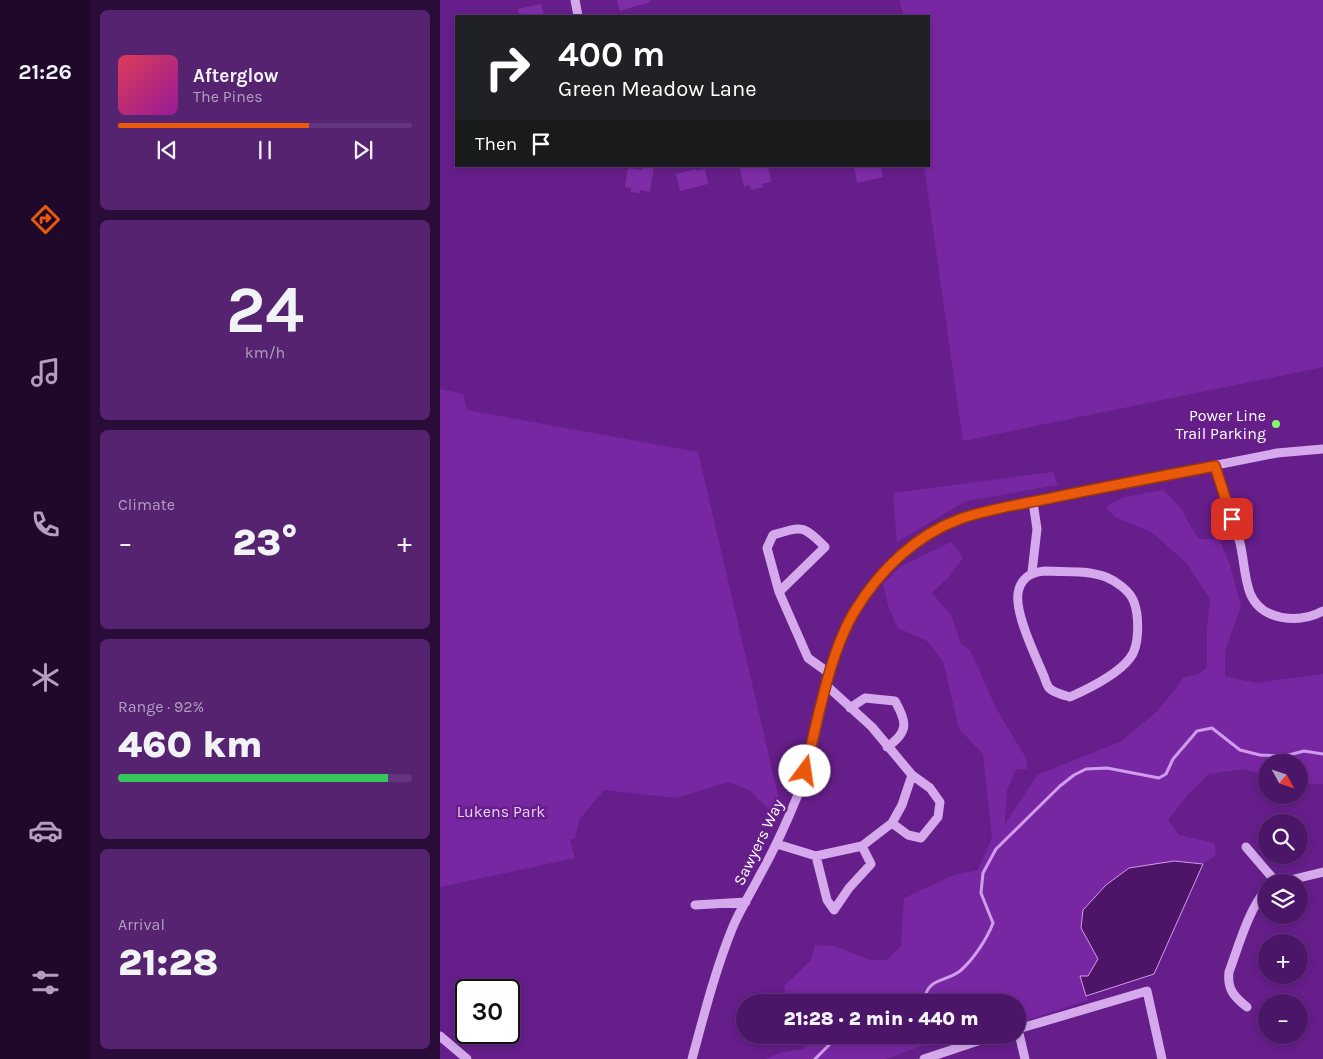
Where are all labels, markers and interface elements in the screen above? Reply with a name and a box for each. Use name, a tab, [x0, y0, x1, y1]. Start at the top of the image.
text: 400 m	[558, 34, 665, 75]
icon: right	[475, 35, 540, 100]
text: 21:26	[18, 59, 72, 85]
text: Afterglow	[193, 65, 279, 87]
text: Green Meadow Lane	[558, 76, 756, 102]
text: The Pines	[193, 87, 263, 106]
icon: arrive	[527, 130, 555, 158]
text: Then	[475, 133, 517, 155]
icon: previous	[153, 136, 181, 164]
icon: pause	[251, 136, 279, 164]
icon: next	[349, 136, 377, 164]
icon: directions	[28, 202, 63, 237]
text: 24	[226, 272, 304, 348]
text: km/h	[245, 343, 285, 362]
icon: music	[28, 355, 63, 390]
place label: Power Line Trail Parking	[1176, 406, 1266, 443]
marker: Power Line Trail Parking	[1270, 418, 1282, 430]
text: Climate	[118, 495, 175, 514]
pin	[1211, 498, 1253, 540]
icon: arrive	[1218, 505, 1246, 533]
icon: phone	[28, 507, 63, 542]
text: 23°	[232, 520, 298, 565]
text: −	[118, 526, 133, 559]
text: +	[397, 526, 412, 559]
icon: climate	[28, 660, 63, 695]
text: Range · 92%	[118, 697, 204, 716]
text: 460 km	[118, 722, 263, 767]
position arrow	[778, 744, 830, 796]
north arrow	[1258, 754, 1308, 804]
map controls	[1258, 754, 1308, 1044]
street label: Sawyers Way	[729, 795, 788, 889]
park label: Lukens Park	[457, 802, 545, 821]
icon: car	[28, 813, 63, 848]
button: search	[1258, 814, 1308, 864]
button: layers	[1258, 874, 1308, 924]
text: Arrival	[118, 915, 165, 934]
button: +	[1258, 934, 1308, 984]
text: 21:28	[118, 940, 218, 985]
icon: filters	[28, 965, 63, 1000]
speed limit sign: 30	[455, 979, 520, 1044]
button: −	[1258, 994, 1308, 1044]
text: 21:28 · 2 min · 440 m	[783, 1008, 979, 1030]

